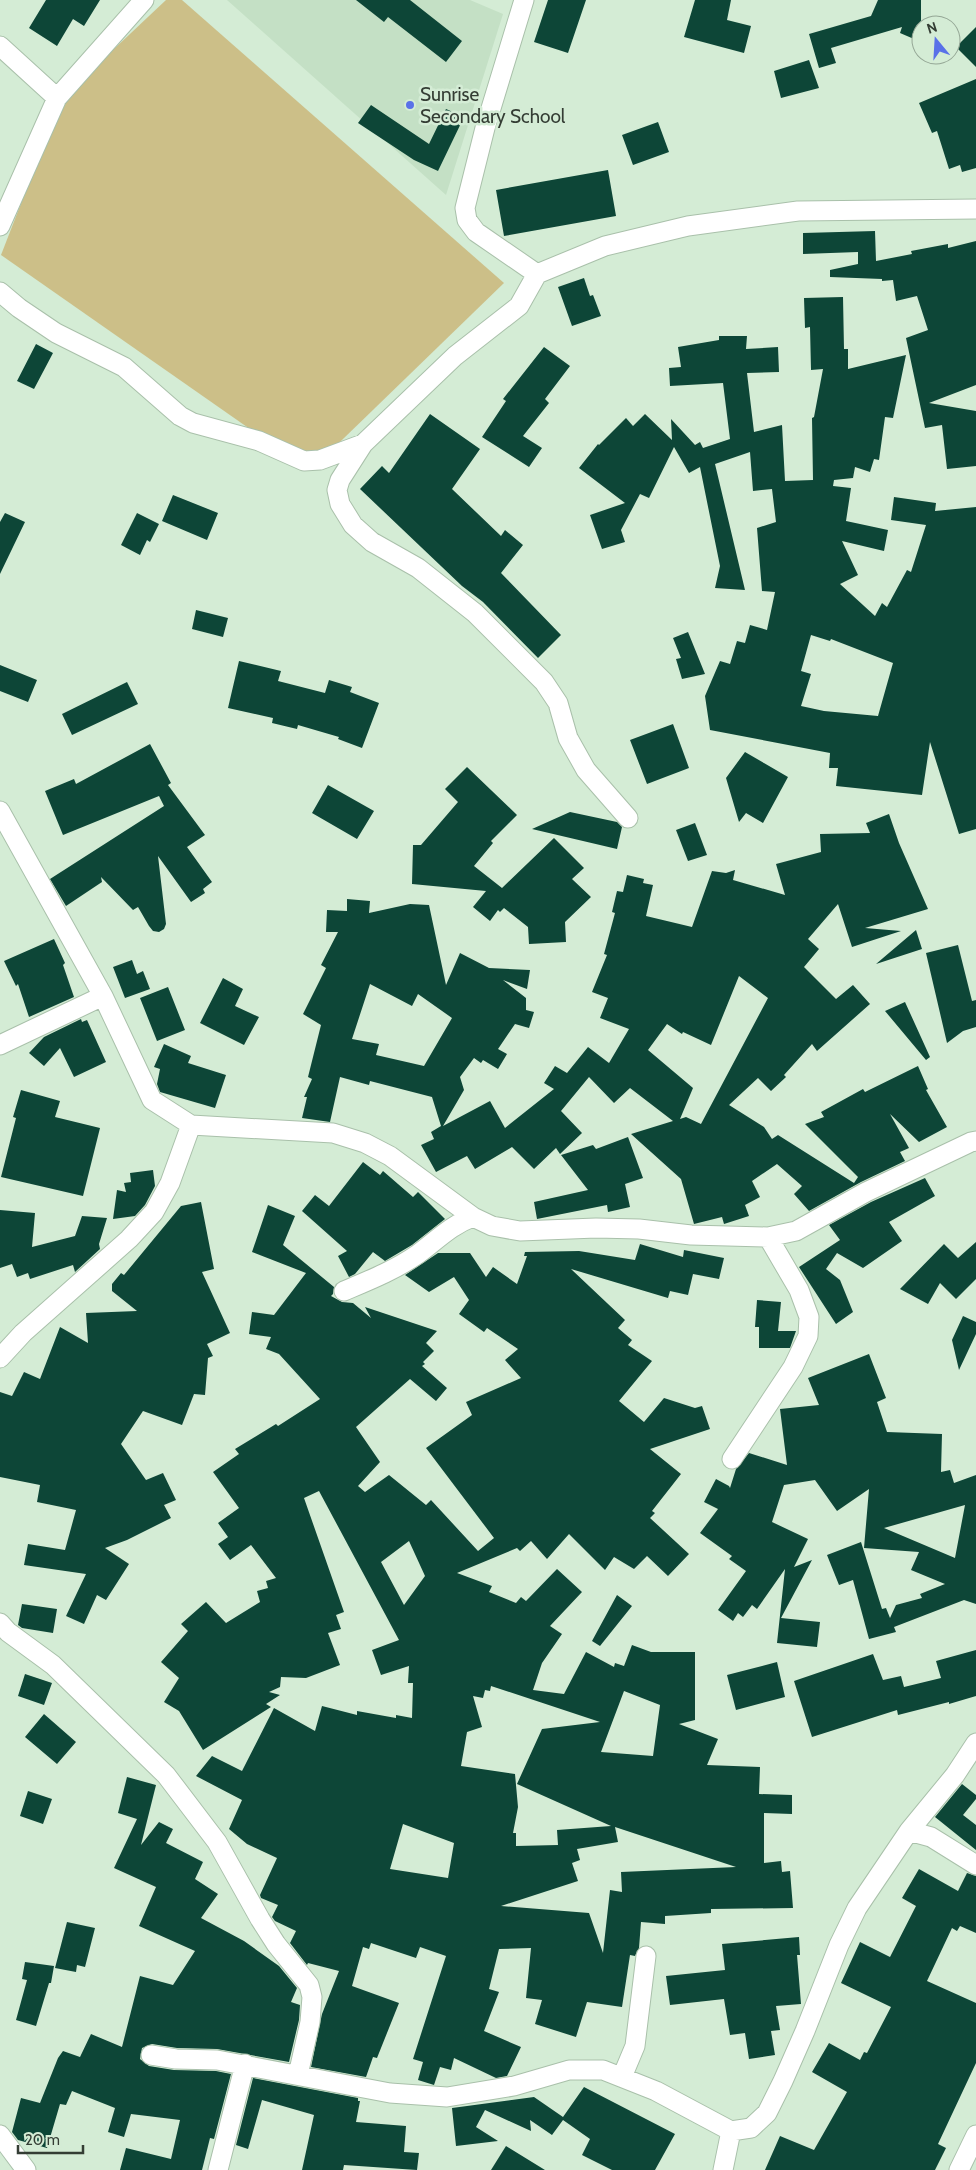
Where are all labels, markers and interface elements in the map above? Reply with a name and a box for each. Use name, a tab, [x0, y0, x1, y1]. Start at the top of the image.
north arrow	[911, 15, 961, 65]
text: N	[924, 18, 939, 38]
place label: Sunrise Secondary School	[420, 83, 566, 128]
marker: Sunrise Secondary School	[404, 99, 416, 111]
scale bar	[18, 2122, 82, 2154]
text: 20 m	[25, 2131, 60, 2149]

